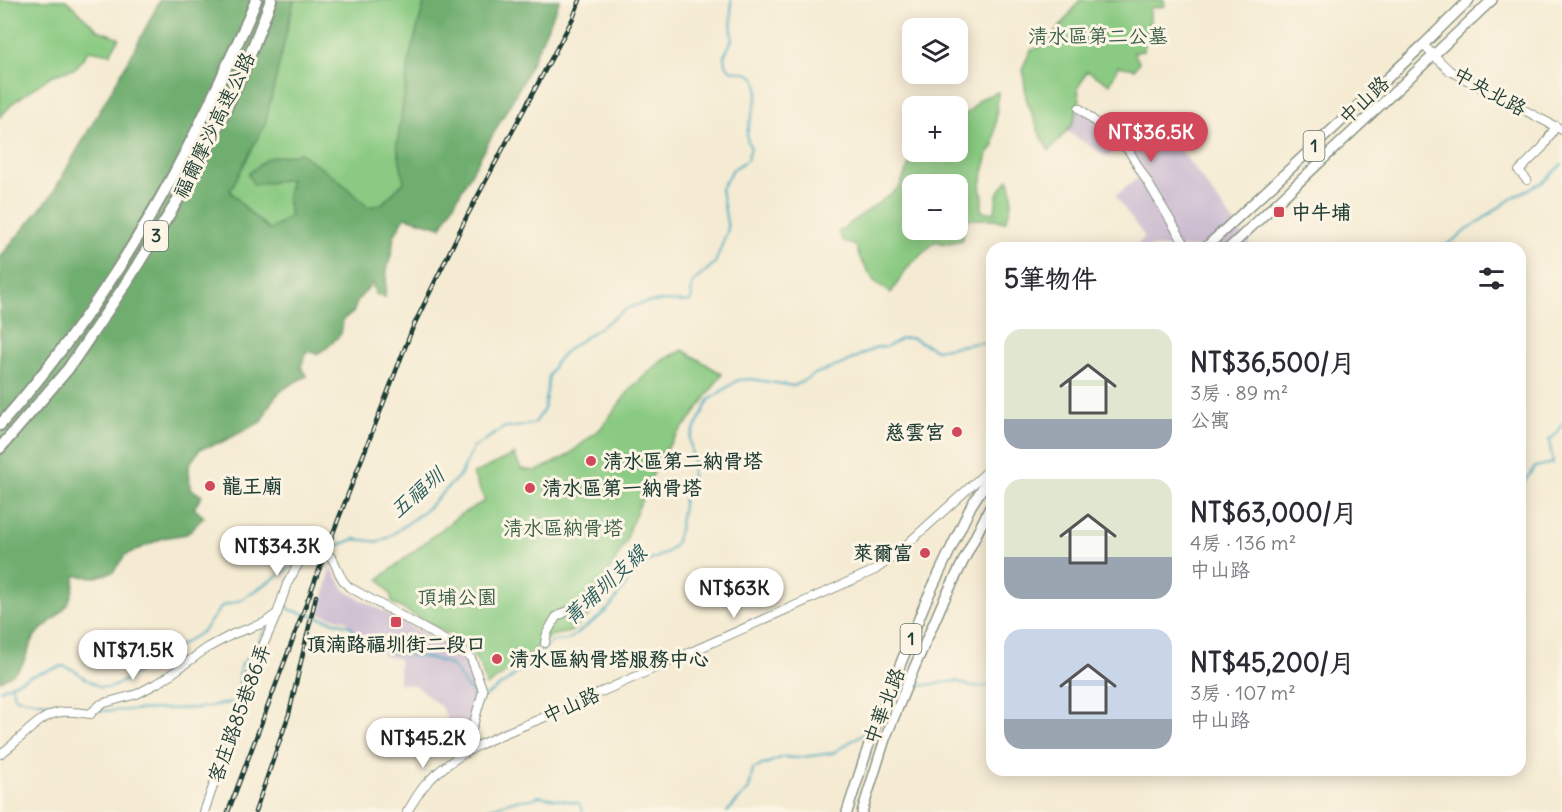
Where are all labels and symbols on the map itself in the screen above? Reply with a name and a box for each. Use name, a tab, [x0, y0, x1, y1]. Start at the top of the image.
park label: 清水區第二公墓	[1028, 23, 1168, 48]
street label: 福爾摩沙高速公路	[167, 46, 260, 202]
street label: 中央北路	[1449, 60, 1532, 121]
street label: 中山路	[1333, 69, 1395, 129]
pin: NT$36.5K	[1089, 112, 1213, 163]
road number: 1	[1304, 131, 1324, 161]
place label: 中牛埔	[1291, 199, 1351, 224]
marker: 中牛埔	[1272, 205, 1286, 219]
road number: 3	[144, 221, 168, 251]
place label: 慈雲宮	[885, 419, 945, 444]
marker: 慈雲宮	[950, 425, 964, 439]
place label: 清水區第二納骨塔	[603, 448, 763, 473]
marker: 清水區第二納骨塔	[584, 454, 598, 468]
water label: 五福圳	[384, 460, 451, 523]
place label: 龍王廟	[222, 473, 282, 498]
place label: 清水區第一納骨塔	[542, 475, 702, 500]
marker: 龍王廟	[203, 479, 217, 493]
marker: 清水區第一納骨塔	[523, 481, 537, 495]
park label: 清水區納骨塔	[503, 515, 623, 540]
pin: NT$34.3K	[215, 526, 339, 577]
water label: 菁埔圳支線	[557, 538, 653, 630]
place label: 萊爾富	[853, 540, 913, 565]
marker: 萊爾富	[918, 546, 932, 560]
pin: NT$63K	[685, 568, 783, 619]
park label: 頂埔公園	[417, 584, 497, 609]
marker: 頂湳路福圳街二段口	[389, 615, 403, 629]
road number: 1	[900, 624, 922, 654]
pin: NT$71.5K	[71, 630, 195, 681]
place label: 頂湳路福圳街二段口	[306, 631, 486, 656]
street label: 客庄路85巷86弄	[202, 640, 275, 786]
place label: 清水區納骨塔服務中心	[509, 646, 709, 671]
marker: 清水區納骨塔服務中心	[490, 652, 504, 666]
street label: 中華北路	[858, 663, 910, 748]
street label: 中山路	[538, 681, 604, 728]
pin: NT$45.2K	[361, 718, 485, 769]

